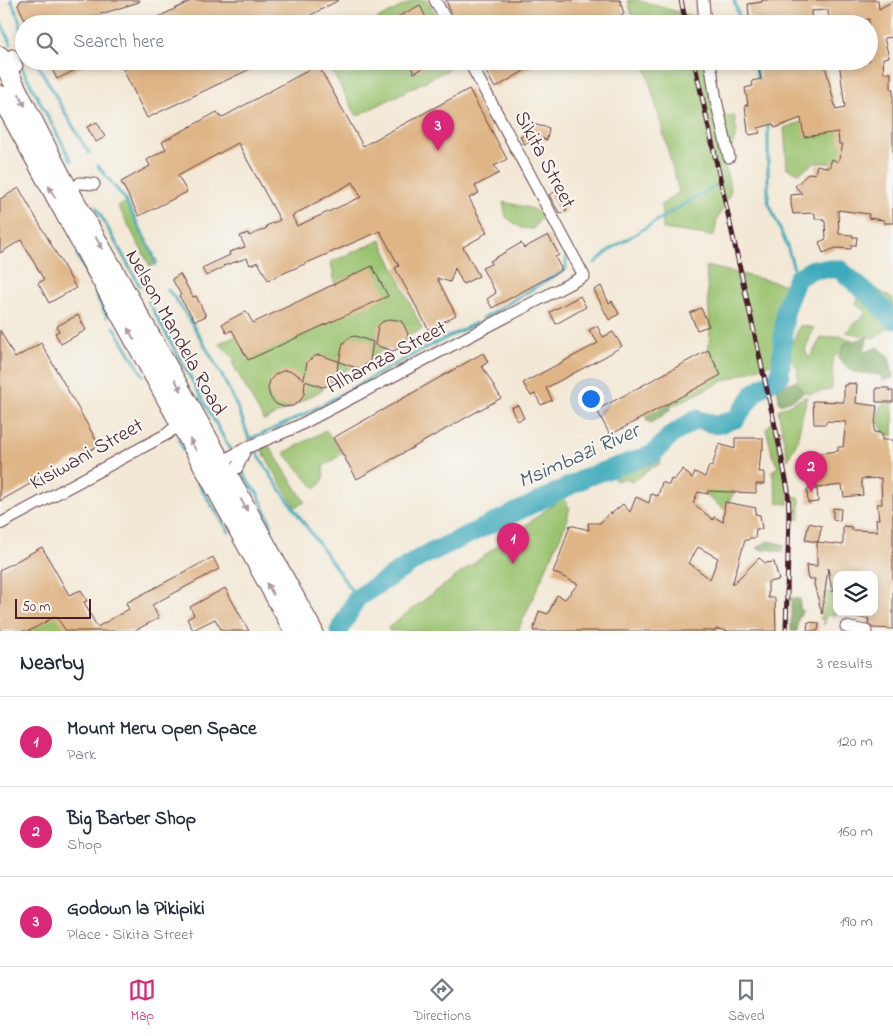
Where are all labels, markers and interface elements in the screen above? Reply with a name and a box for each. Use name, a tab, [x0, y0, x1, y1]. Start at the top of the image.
search box	[15, 15, 878, 70]
icon: search	[33, 29, 61, 57]
text: Search here	[73, 29, 164, 56]
one-way arrow	[18, 92, 26, 107]
street label: Sikita Street	[506, 106, 582, 214]
pin: 3	[422, 110, 454, 151]
one-way arrow	[48, 185, 56, 200]
one-way arrow	[94, 236, 103, 250]
street label: Nelson Mandela Road	[117, 244, 233, 422]
street label: Alhamza Street	[322, 314, 452, 402]
one-way arrow	[127, 327, 135, 342]
one-way arrow	[174, 377, 182, 392]
your location	[578, 386, 604, 412]
street label: Kisiwani Street	[25, 411, 149, 499]
water label: Msimbazi River	[513, 415, 648, 498]
one-way arrow	[188, 439, 197, 452]
pin: 2	[795, 451, 827, 492]
one-way arrow	[240, 499, 249, 512]
pin: 1	[497, 523, 529, 564]
map controls	[833, 571, 878, 616]
button: layers	[833, 571, 878, 616]
one-way arrow	[265, 582, 274, 595]
scale bar	[15, 596, 91, 619]
text: 50 m	[22, 597, 50, 618]
text: Nearby	[20, 649, 84, 679]
text: 3 results	[817, 652, 873, 676]
text: Mount Meru Open Space	[67, 716, 256, 743]
text: 1	[33, 730, 39, 754]
text: 120 m	[837, 730, 873, 754]
text: Park	[67, 743, 96, 767]
text: Big Barber Shop	[67, 806, 196, 833]
text: 2	[32, 820, 40, 844]
text: 160 m	[838, 820, 873, 844]
text: Shop	[67, 833, 102, 857]
text: Godown la Pikipiki	[67, 896, 205, 923]
text: 3	[33, 910, 39, 934]
text: 190 m	[840, 910, 873, 934]
text: Place · Sikita Street	[67, 923, 194, 947]
tab: Map	[128, 976, 156, 1027]
tab: Directions	[413, 976, 471, 1027]
tab: Saved	[728, 976, 765, 1027]

